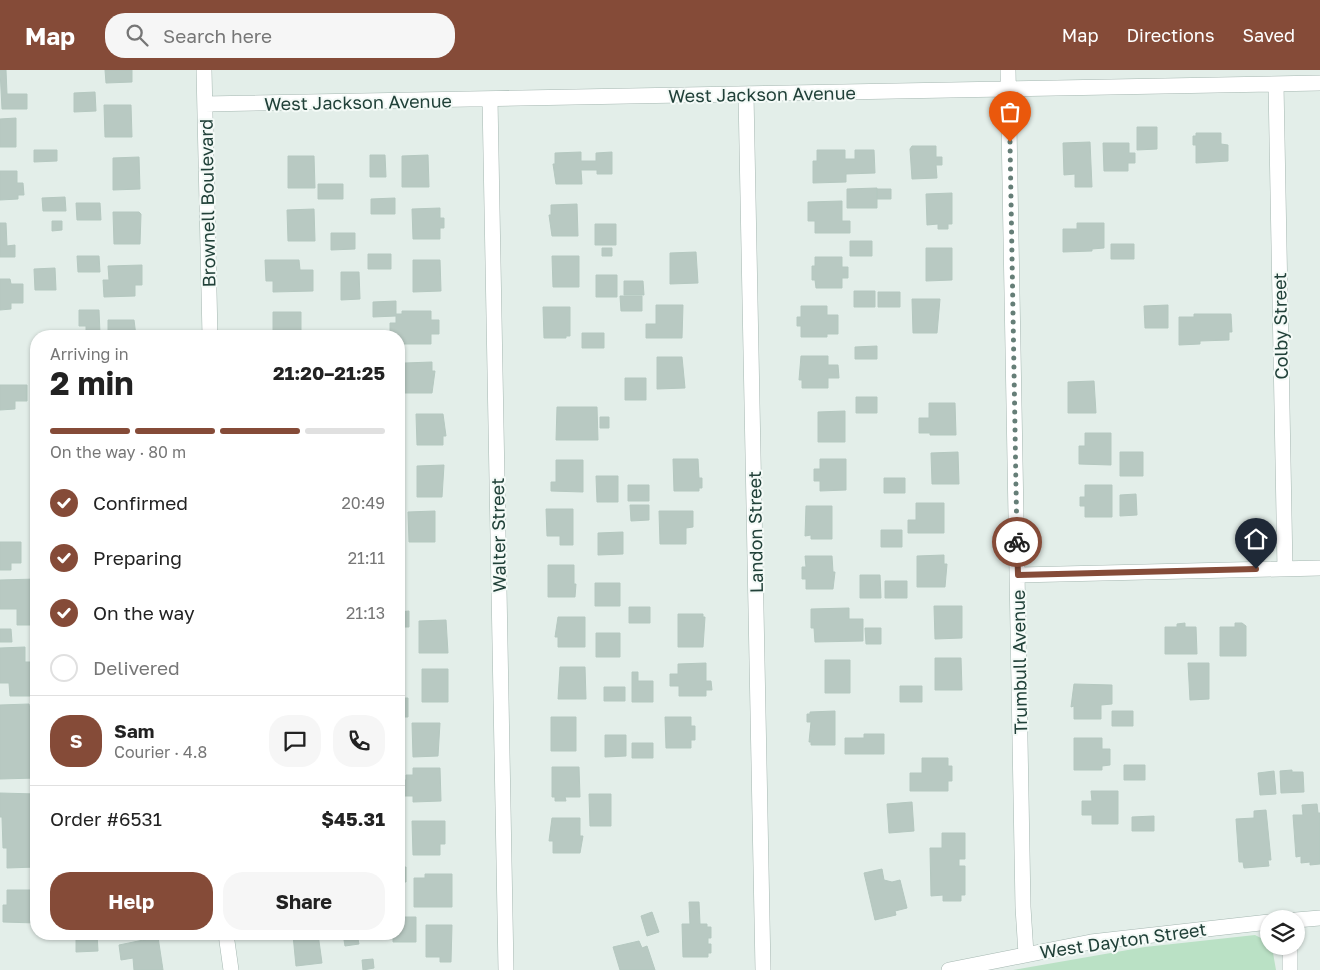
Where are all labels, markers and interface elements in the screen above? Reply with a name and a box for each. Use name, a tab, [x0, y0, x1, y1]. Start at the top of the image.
search box	[105, 13, 455, 58]
text: Map	[25, 21, 75, 50]
icon: search	[123, 21, 151, 49]
text: Search here	[163, 24, 272, 47]
text: Map	[1062, 24, 1098, 46]
text: Directions	[1126, 24, 1214, 46]
text: Saved	[1242, 24, 1295, 46]
street label: West Jackson Avenue	[668, 81, 856, 107]
street label: West Jackson Avenue	[264, 89, 452, 115]
pin	[989, 91, 1031, 142]
icon: bag	[996, 98, 1024, 126]
street label: Brownell Boulevard	[195, 118, 219, 288]
street label: Colby Street	[1268, 272, 1292, 380]
text: Arriving in	[50, 344, 129, 364]
text: 21:20–21:25	[273, 361, 385, 384]
text: 2 min	[50, 364, 134, 402]
text: On the way · 80 m	[50, 442, 186, 462]
street label: Landon Street	[743, 471, 767, 593]
street label: Walter Street	[486, 478, 510, 592]
icon: check	[50, 489, 78, 517]
text: Confirmed	[93, 491, 188, 514]
text: 20:49	[342, 493, 385, 513]
courier	[992, 517, 1042, 567]
pin	[1235, 518, 1277, 569]
icon: home	[1242, 525, 1270, 553]
icon: bike	[1003, 528, 1031, 556]
icon: check	[50, 544, 78, 572]
text: Preparing	[93, 546, 182, 569]
text: 21:11	[348, 548, 385, 568]
street label: Trumbull Avenue	[1007, 589, 1031, 735]
icon: check	[50, 599, 78, 627]
text: On the way	[93, 601, 195, 624]
text: 21:13	[346, 603, 385, 623]
text: Delivered	[93, 656, 180, 679]
button: chat	[269, 715, 321, 767]
button: phone	[333, 715, 385, 767]
text: Sam	[114, 719, 154, 742]
text: S	[70, 729, 82, 752]
text: Courier · 4.8	[114, 742, 207, 762]
text: Order #6531	[50, 807, 162, 830]
text: $45.31	[321, 807, 385, 830]
button: Help	[50, 872, 213, 930]
button: Share	[223, 872, 385, 930]
map controls	[1260, 910, 1305, 955]
button: layers	[1260, 910, 1305, 955]
street label: West Dayton Street	[1038, 917, 1208, 963]

